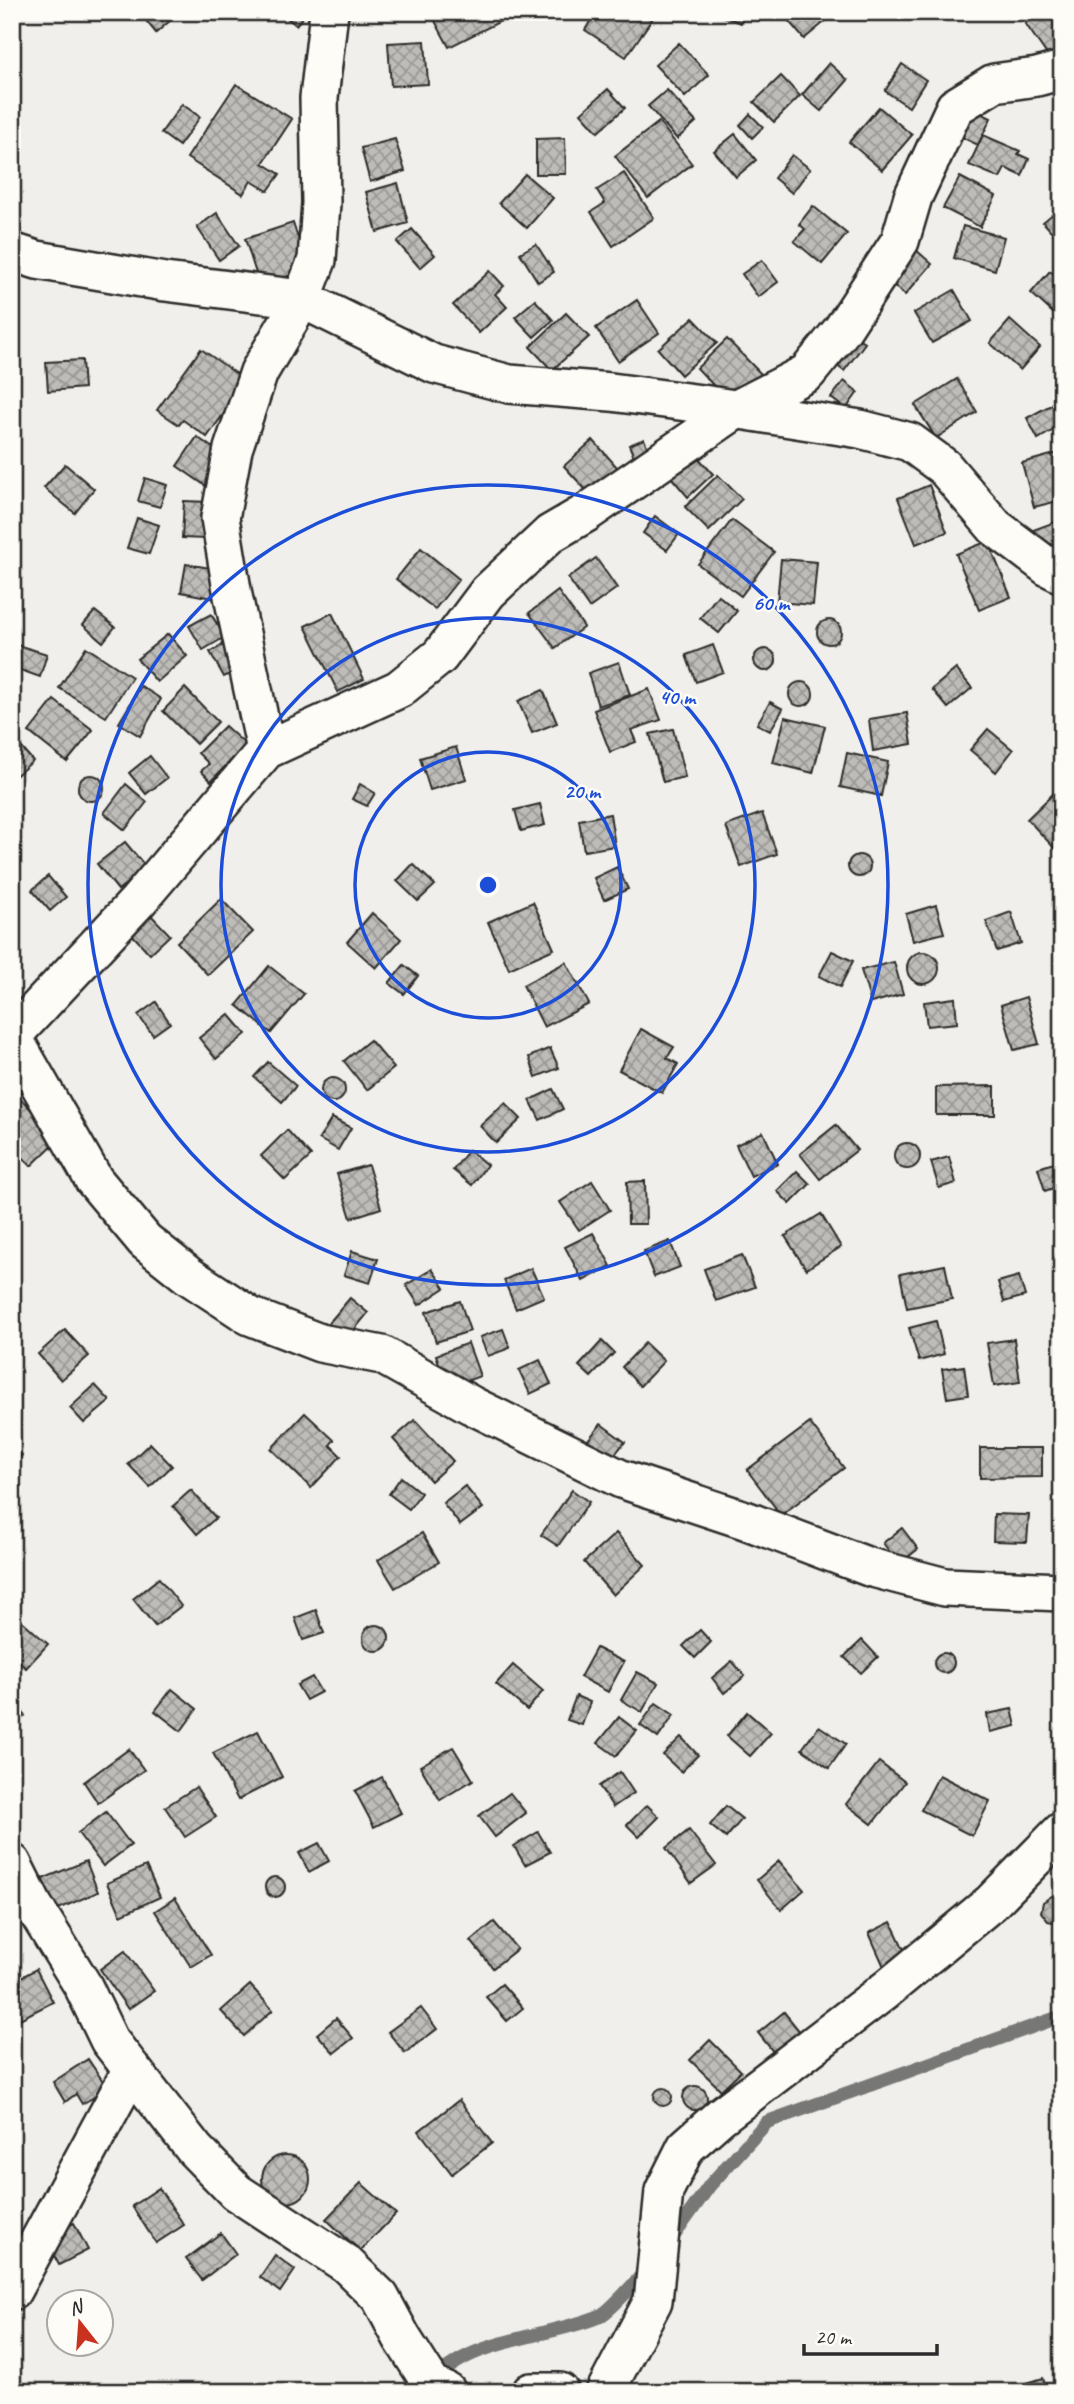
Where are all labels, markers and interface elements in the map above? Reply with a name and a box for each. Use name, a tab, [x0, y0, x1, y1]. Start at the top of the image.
text: 60 m	[753, 590, 791, 616]
text: 40 m	[659, 684, 697, 710]
text: 20 m	[564, 778, 602, 804]
centre of rings	[476, 873, 500, 897]
north arrow	[46, 2288, 116, 2358]
text: N	[66, 2294, 88, 2321]
scale bar	[804, 2313, 937, 2357]
text: 20 m	[815, 2324, 853, 2350]

